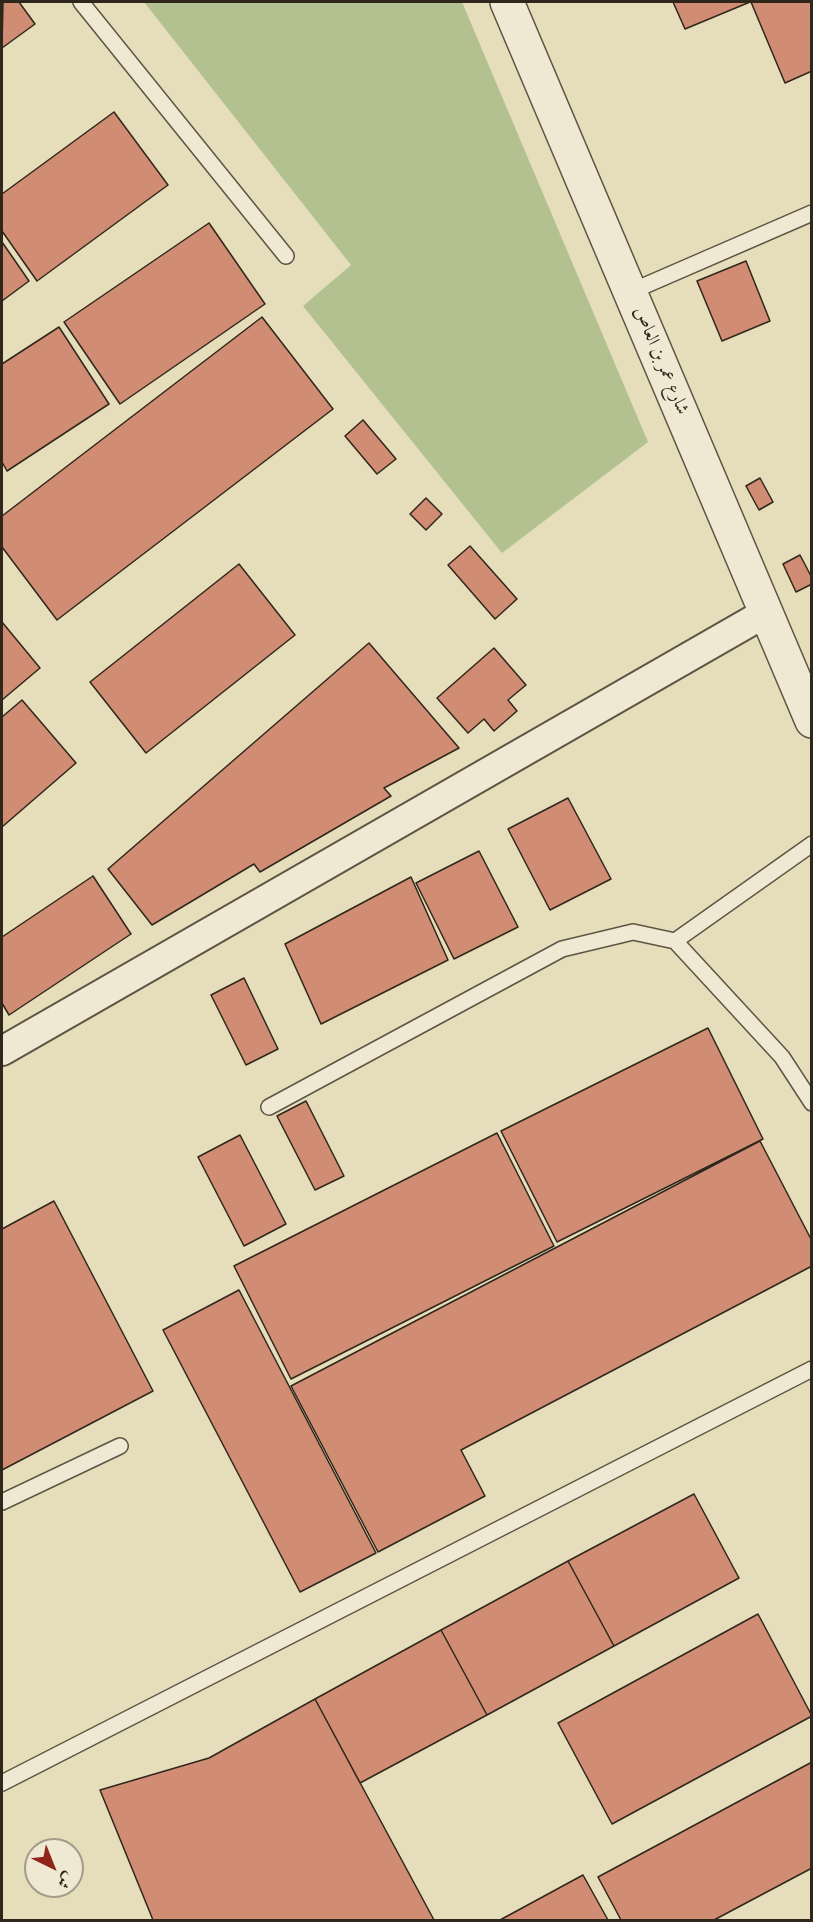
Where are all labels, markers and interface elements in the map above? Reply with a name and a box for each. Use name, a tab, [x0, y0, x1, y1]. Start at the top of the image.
street label: شارع عمر بن العاص	[628, 304, 692, 418]
north arrow	[24, 1838, 84, 1898]
text: ش	[52, 1867, 78, 1892]

